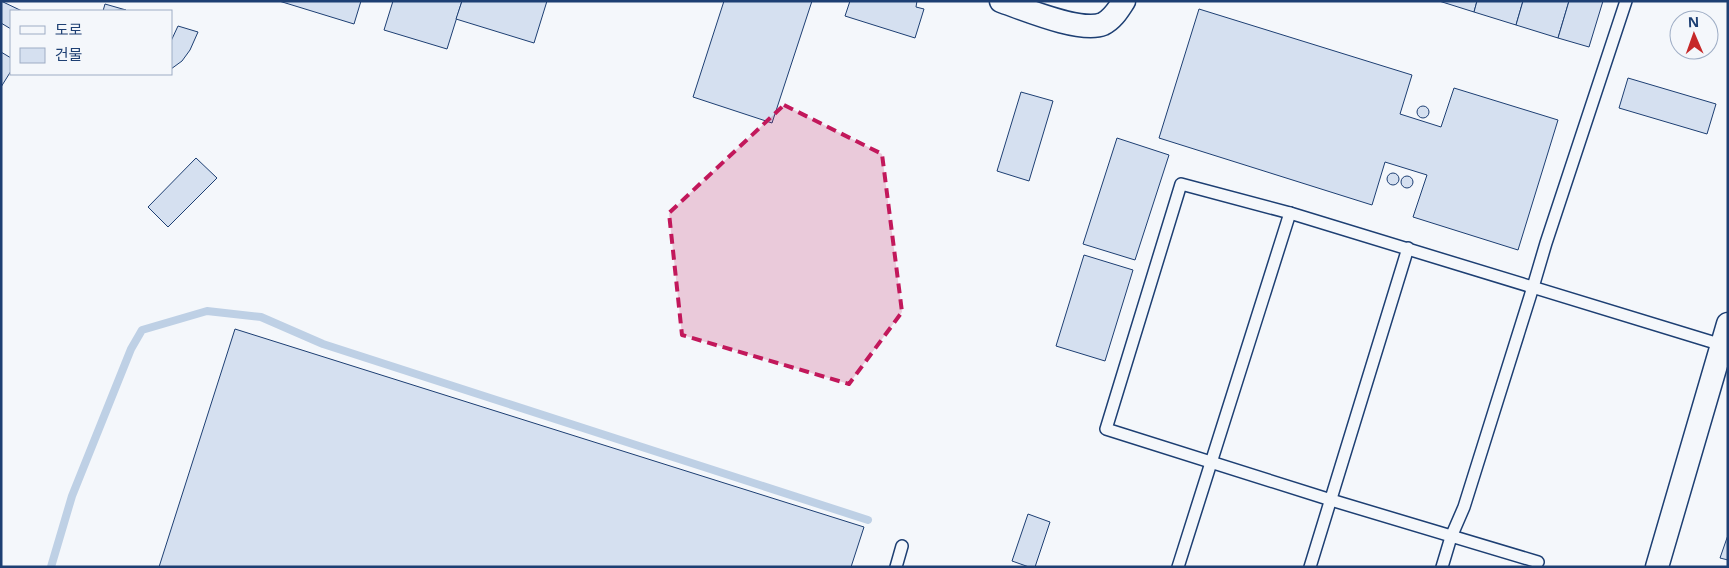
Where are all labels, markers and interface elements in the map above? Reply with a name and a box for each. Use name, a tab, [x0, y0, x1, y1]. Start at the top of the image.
legend	[10, 10, 172, 75]
north arrow	[1669, 10, 1719, 60]
text: N	[1688, 12, 1700, 31]
text: 도로	[55, 19, 83, 39]
text: 건물	[55, 44, 83, 64]

